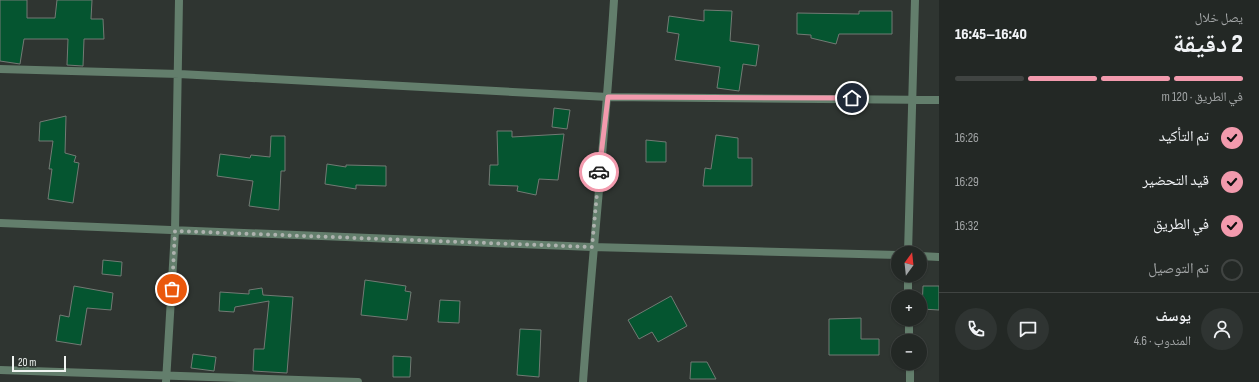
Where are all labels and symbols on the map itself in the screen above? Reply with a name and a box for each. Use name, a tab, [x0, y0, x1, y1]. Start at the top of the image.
pin	[835, 81, 869, 115]
courier	[579, 152, 619, 192]
north arrow	[891, 246, 927, 282]
pin	[155, 272, 189, 306]
scale bar	[12, 354, 66, 373]

